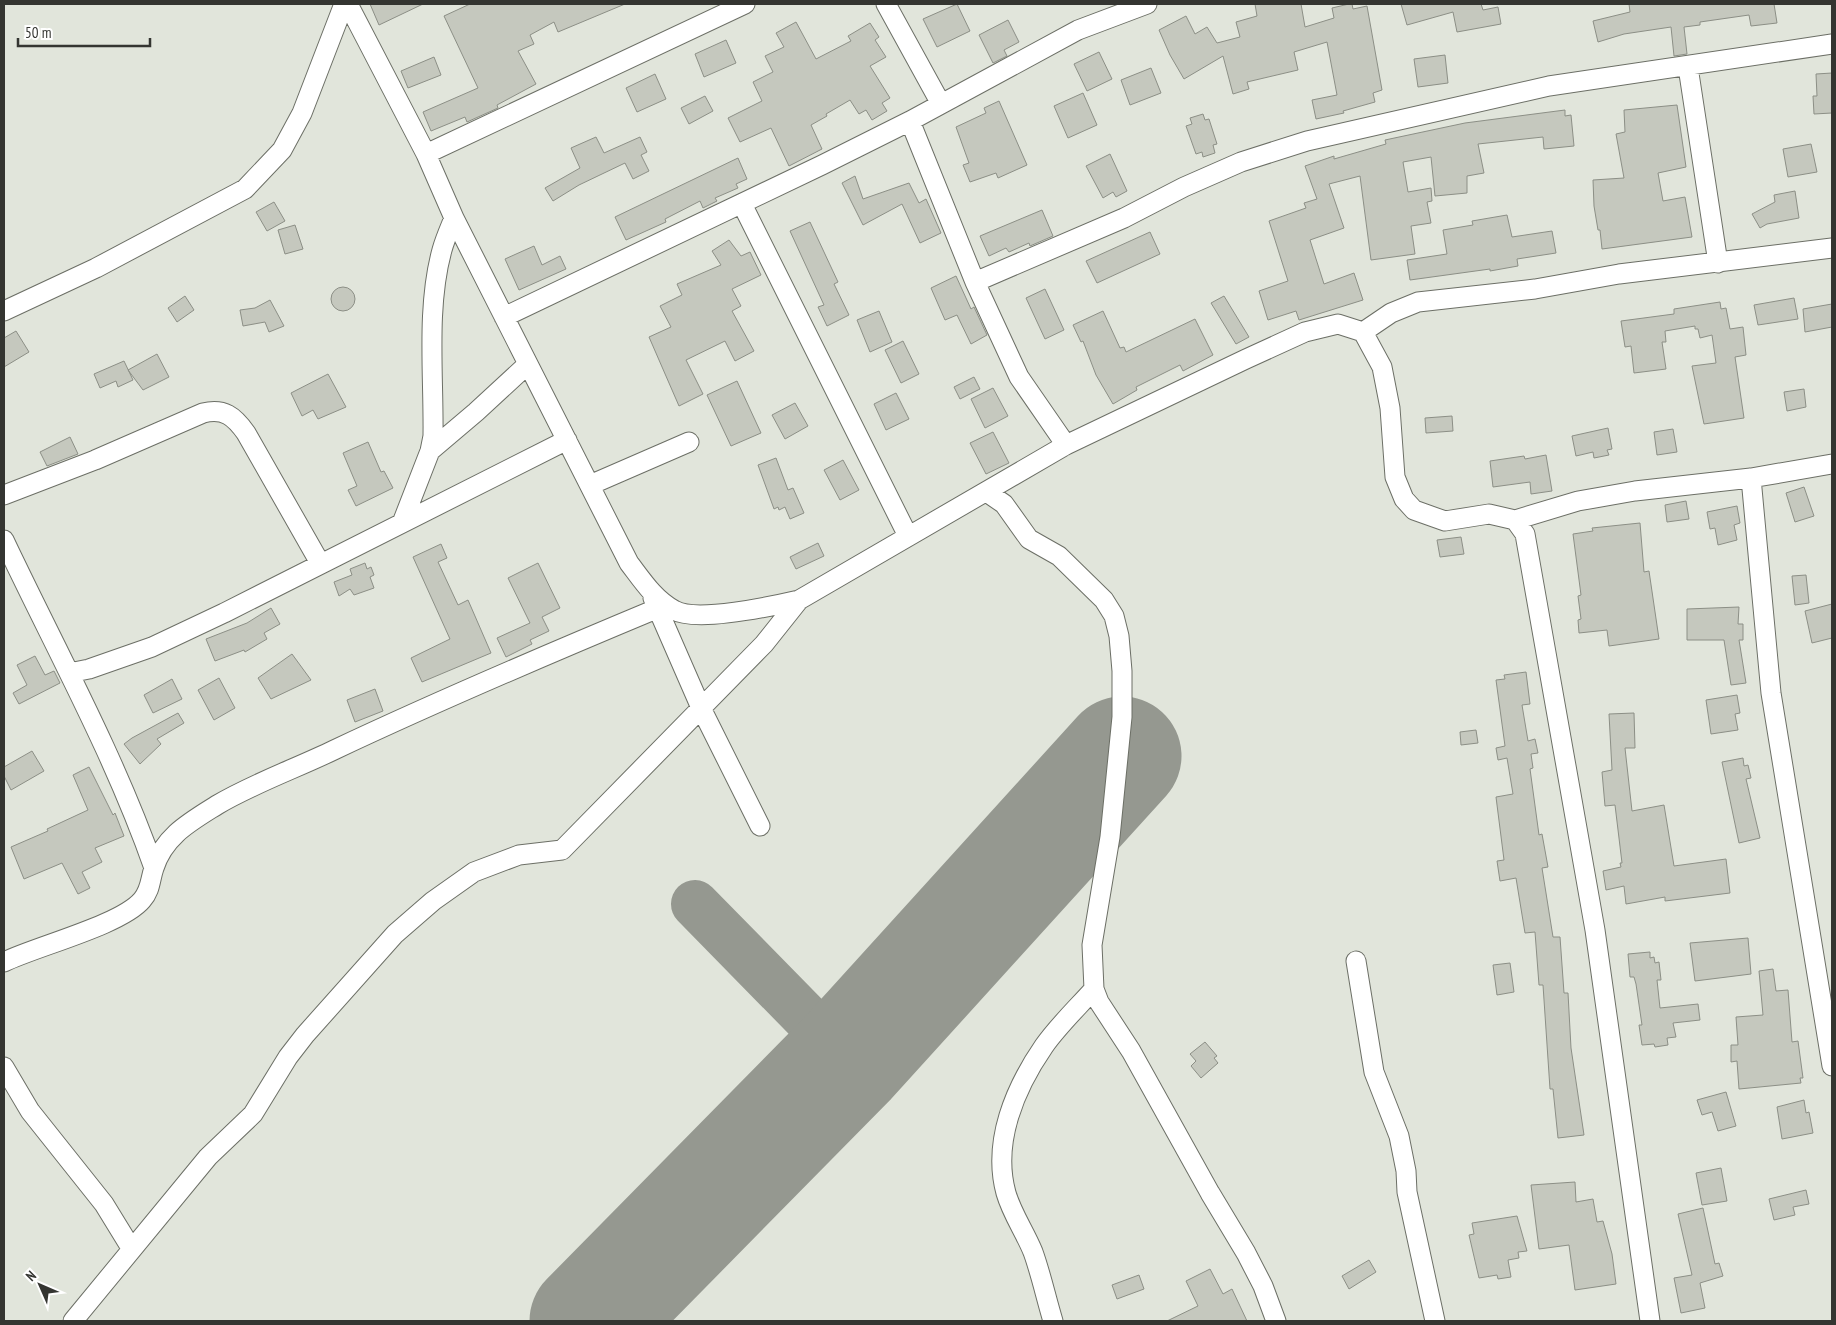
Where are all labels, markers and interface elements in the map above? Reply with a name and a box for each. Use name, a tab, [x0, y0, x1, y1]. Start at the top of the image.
scale bar	[18, 15, 150, 47]
text: 50 m	[25, 23, 51, 42]
north arrow	[15, 1260, 65, 1310]
text: N	[22, 1267, 40, 1285]

